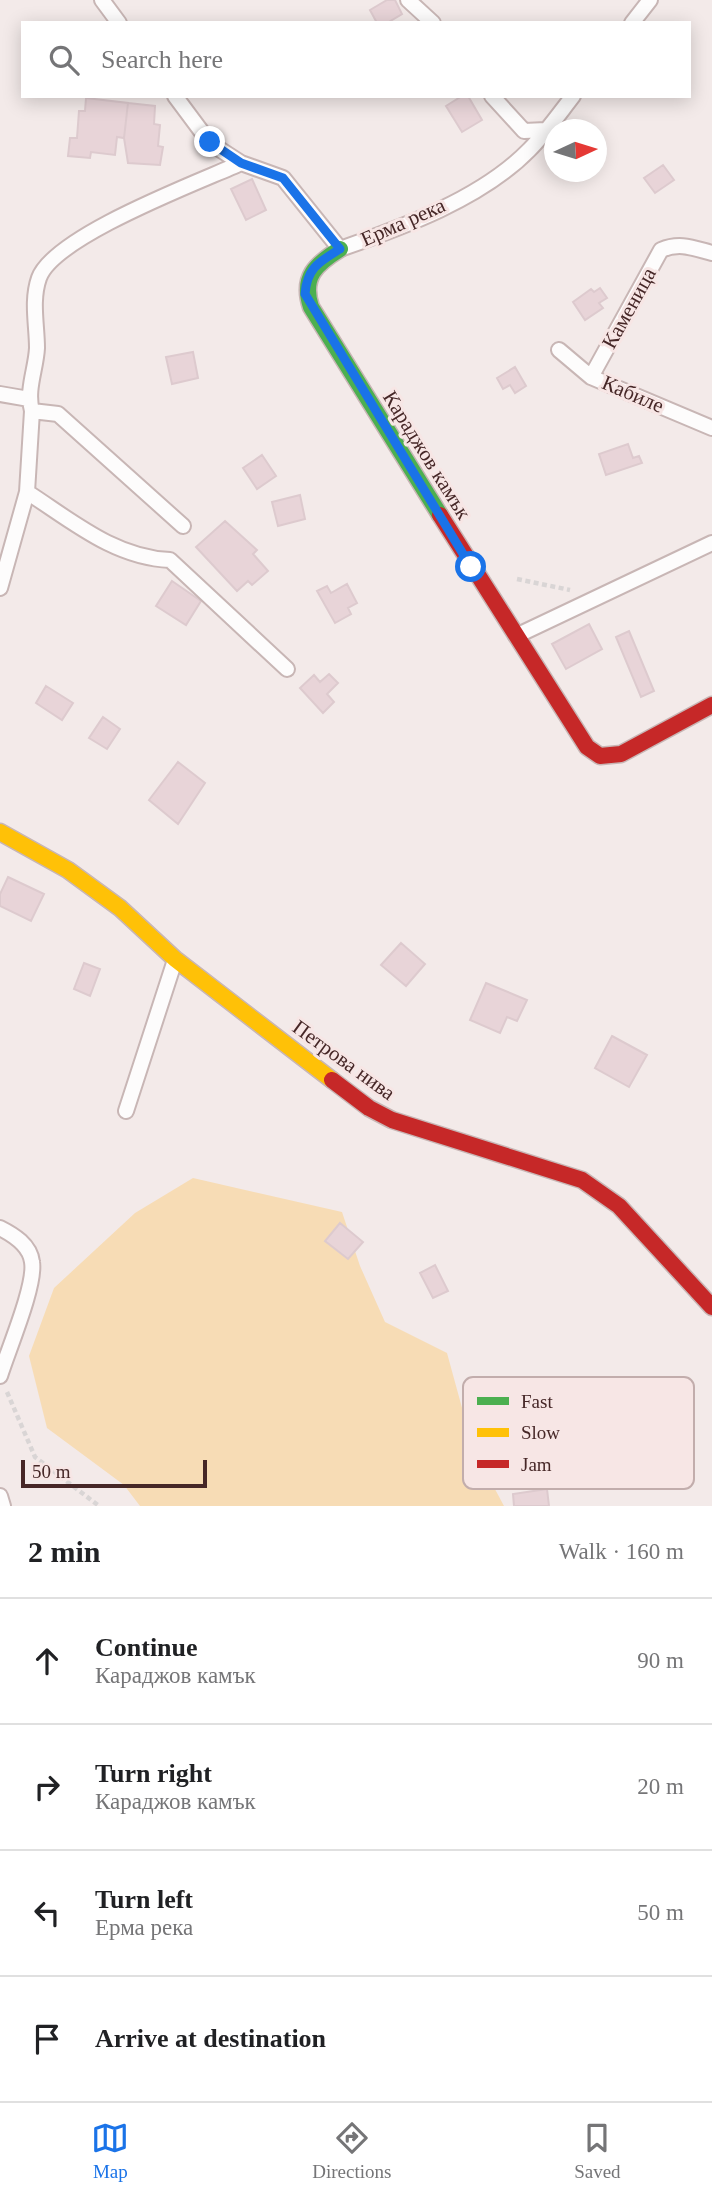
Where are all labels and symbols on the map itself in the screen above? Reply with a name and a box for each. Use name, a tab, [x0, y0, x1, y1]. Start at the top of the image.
north arrow	[544, 119, 607, 182]
route end	[194, 126, 225, 157]
street label: Ерма река	[357, 193, 449, 251]
street label: Каменица	[597, 263, 661, 353]
street label: Кабиле	[598, 370, 668, 418]
street label: Караджов камък	[378, 386, 476, 524]
route start	[455, 551, 486, 582]
street label: Петрова нива	[288, 1015, 400, 1106]
legend	[463, 1377, 694, 1489]
text: Fast	[521, 1391, 553, 1412]
text: Slow	[521, 1422, 560, 1443]
text: Jam	[521, 1454, 552, 1475]
scale bar	[21, 1457, 206, 1489]

